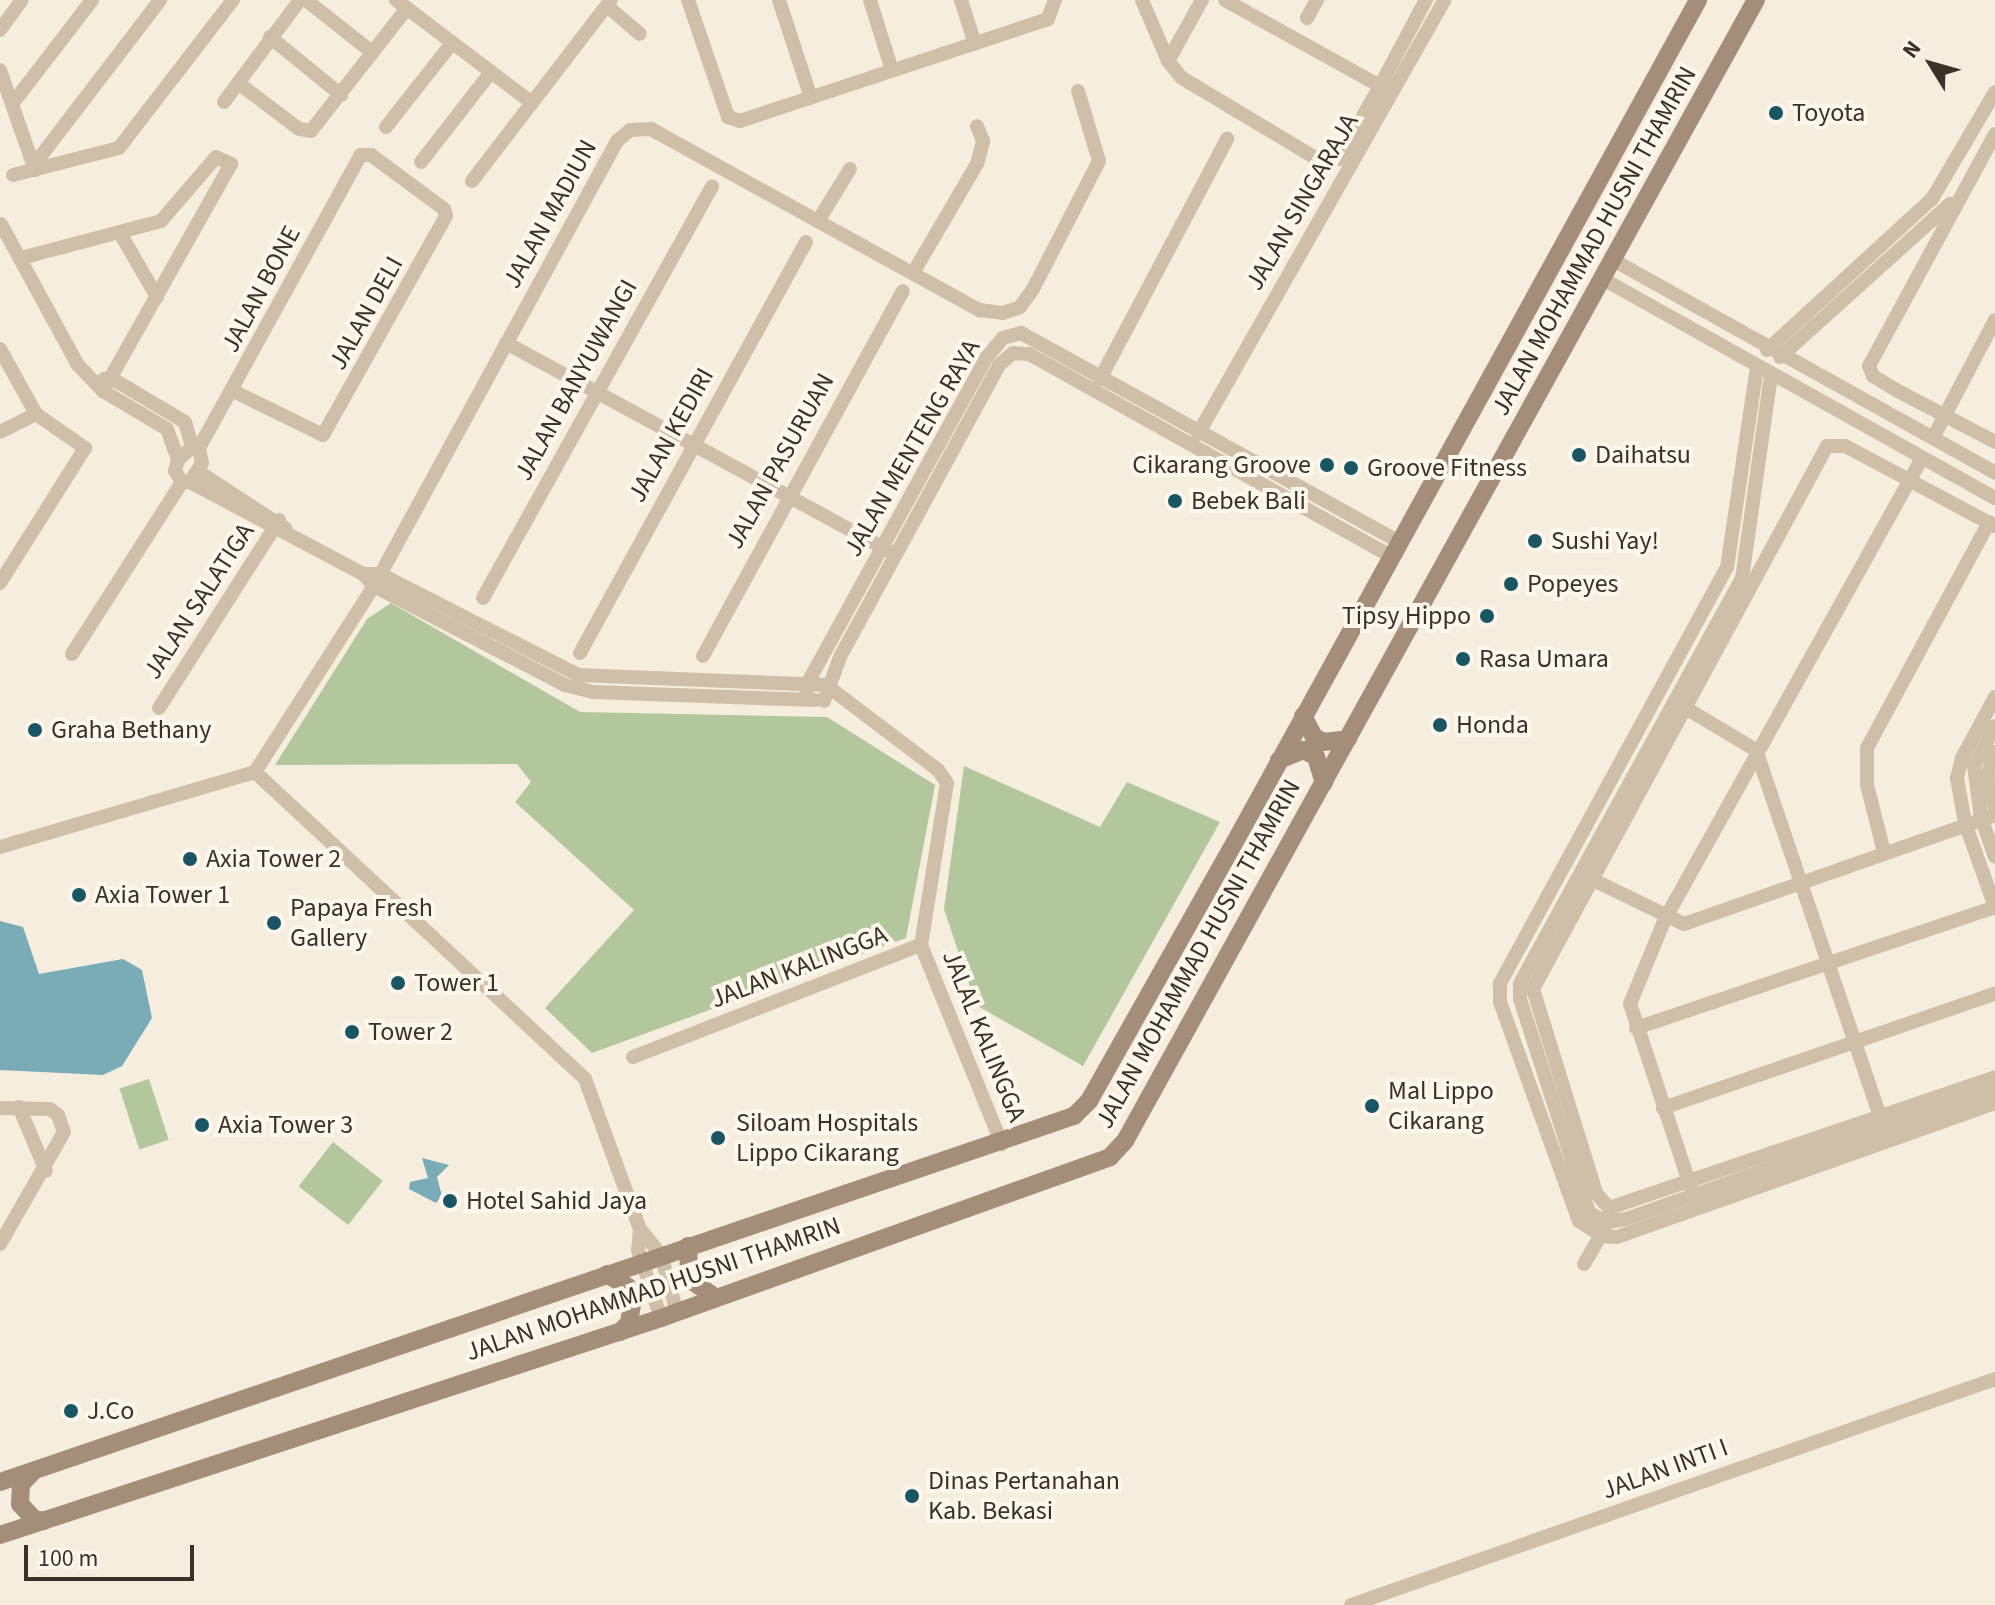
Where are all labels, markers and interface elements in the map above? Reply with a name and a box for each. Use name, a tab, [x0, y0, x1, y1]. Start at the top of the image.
north arrow	[1891, 24, 1971, 104]
text: N	[1895, 34, 1929, 65]
street label: JALAN MOHAMMAD HUSNI THAMRIN	[1485, 61, 1703, 421]
place label: Toyota	[1792, 97, 1865, 129]
marker: Toyota	[1767, 104, 1785, 122]
street label: JALAN SINGARAJA	[1239, 108, 1365, 296]
street label: JALAN MADIUN	[496, 134, 604, 294]
street label: JALAN BONE	[215, 221, 307, 357]
street label: JALAN DELI	[322, 251, 410, 375]
street label: JALAN BANYUWANGI	[508, 274, 644, 486]
street label: JALAN MENTENG RAYA	[837, 334, 987, 562]
street label: JALAN KEDIRI	[621, 362, 721, 508]
street label: JALAN PASURUAN	[719, 368, 841, 554]
place label: Daihatsu	[1595, 439, 1691, 471]
marker: Daihatsu	[1570, 446, 1588, 464]
place label: Cikarang Groove	[1132, 449, 1311, 481]
place label: Groove Fitness	[1367, 452, 1527, 484]
marker: Cikarang Groove	[1318, 456, 1336, 474]
marker: Groove Fitness	[1342, 459, 1360, 477]
place label: Bebek Bali	[1191, 485, 1306, 517]
marker: Bebek Bali	[1166, 492, 1184, 510]
street label: JALAN SALATIGA	[137, 517, 261, 685]
place label: Sushi Yay!	[1551, 525, 1659, 557]
marker: Sushi Yay!	[1526, 532, 1544, 550]
place label: Popeyes	[1527, 568, 1618, 600]
marker: Popeyes	[1502, 575, 1520, 593]
place label: Tipsy Hippo	[1342, 600, 1471, 632]
marker: Tipsy Hippo	[1478, 607, 1496, 625]
place label: Rasa Umara	[1479, 643, 1609, 675]
marker: Rasa Umara	[1454, 650, 1472, 668]
place label: Honda	[1456, 709, 1529, 741]
place label: Graha Bethany	[51, 714, 211, 746]
marker: Honda	[1431, 716, 1449, 734]
marker: Graha Bethany	[26, 721, 44, 739]
street label: JALAN MOHAMMAD HUSNI THAMRIN	[1089, 774, 1307, 1134]
place label: Axia Tower 2	[206, 843, 341, 875]
marker: Axia Tower 2	[181, 850, 199, 868]
place label: Axia Tower 1	[95, 879, 230, 911]
marker: Axia Tower 1	[70, 886, 88, 904]
place label: Papaya Fresh Gallery	[290, 892, 433, 954]
marker: Papaya Fresh Gallery	[265, 914, 283, 932]
street label: JALAN KALINGGA	[706, 919, 892, 1015]
street label: JALAL KALINGGA	[935, 946, 1033, 1126]
place label: Tower 1	[414, 967, 499, 999]
marker: Tower 1	[389, 974, 407, 992]
place label: Tower 2	[368, 1016, 453, 1048]
marker: Tower 2	[343, 1023, 361, 1041]
place label: Mal Lippo Cikarang	[1388, 1075, 1494, 1136]
marker: Mal Lippo Cikarang	[1363, 1097, 1381, 1115]
place label: Siloam Hospitals Lippo Cikarang	[736, 1107, 918, 1168]
place label: Axia Tower 3	[218, 1109, 353, 1141]
marker: Axia Tower 3	[193, 1116, 211, 1134]
marker: Siloam Hospitals Lippo Cikarang	[707, 1127, 729, 1149]
place label: Hotel Sahid Jaya	[466, 1185, 647, 1217]
marker: Hotel Sahid Jaya	[441, 1192, 459, 1210]
street label: JALAN MOHAMMAD HUSNI THAMRIN	[461, 1210, 845, 1368]
place label: J.Co	[87, 1395, 134, 1427]
marker: J.Co	[62, 1402, 80, 1420]
street label: JALAN INTI I	[1598, 1432, 1732, 1506]
place label: Dinas Pertanahan Kab. Bekasi	[928, 1465, 1120, 1526]
marker: Dinas Pertanahan Kab. Bekasi	[903, 1487, 921, 1505]
scale bar	[28, 1529, 198, 1579]
text: 100 m	[38, 1541, 98, 1576]

